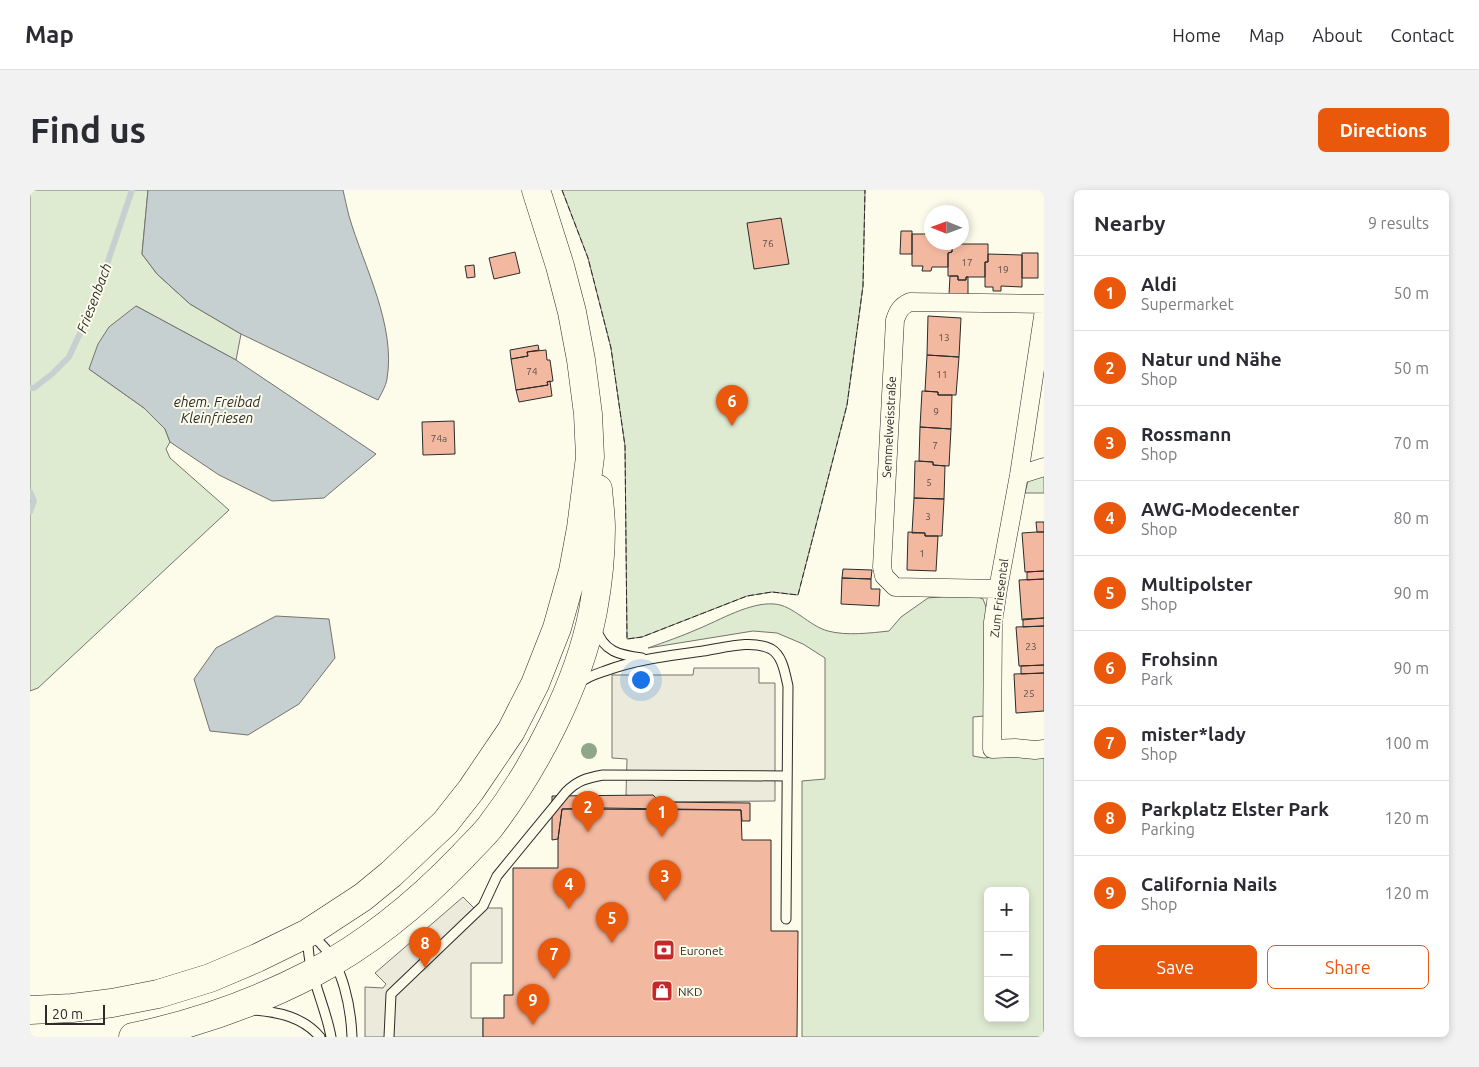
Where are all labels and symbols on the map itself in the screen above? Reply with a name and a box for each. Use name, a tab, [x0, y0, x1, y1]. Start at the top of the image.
north arrow	[924, 205, 969, 250]
house number: 76	[762, 238, 774, 249]
house number: 17	[961, 257, 973, 268]
water label: Friesenbach	[73, 261, 115, 335]
house number: 19	[997, 264, 1009, 275]
house number: 13	[938, 332, 950, 343]
house number: 74	[526, 366, 538, 377]
house number: 11	[936, 369, 948, 380]
street label: Semmelweisstraße	[880, 376, 898, 478]
pin: 6	[716, 385, 748, 426]
water label: ehem. Freibad Kleinfriesen	[174, 394, 261, 426]
house number: 9	[933, 406, 939, 417]
house number: 74a	[431, 433, 447, 444]
house number: 7	[932, 440, 938, 451]
house number: 5	[926, 477, 932, 488]
house number: 3	[925, 511, 931, 522]
house number: 1	[919, 548, 925, 559]
street label: Zum Friesental	[988, 558, 1010, 638]
house number: 23	[1025, 641, 1037, 652]
your location	[628, 667, 654, 693]
house number: 25	[1023, 688, 1035, 699]
pin: 2	[572, 791, 604, 832]
pin: 1	[646, 796, 678, 837]
pin: 3	[649, 860, 681, 901]
pin: 4	[553, 868, 585, 909]
pin: 5	[596, 902, 628, 943]
pin: 8	[409, 927, 441, 968]
pin: 7	[538, 938, 570, 979]
bank icon: Euronet	[652, 938, 676, 962]
place label: Euronet	[680, 944, 724, 957]
shop icon: NKD	[650, 979, 674, 1003]
pin: 9	[517, 984, 549, 1025]
place label: NKD	[678, 985, 702, 998]
scale bar	[45, 1002, 105, 1025]

